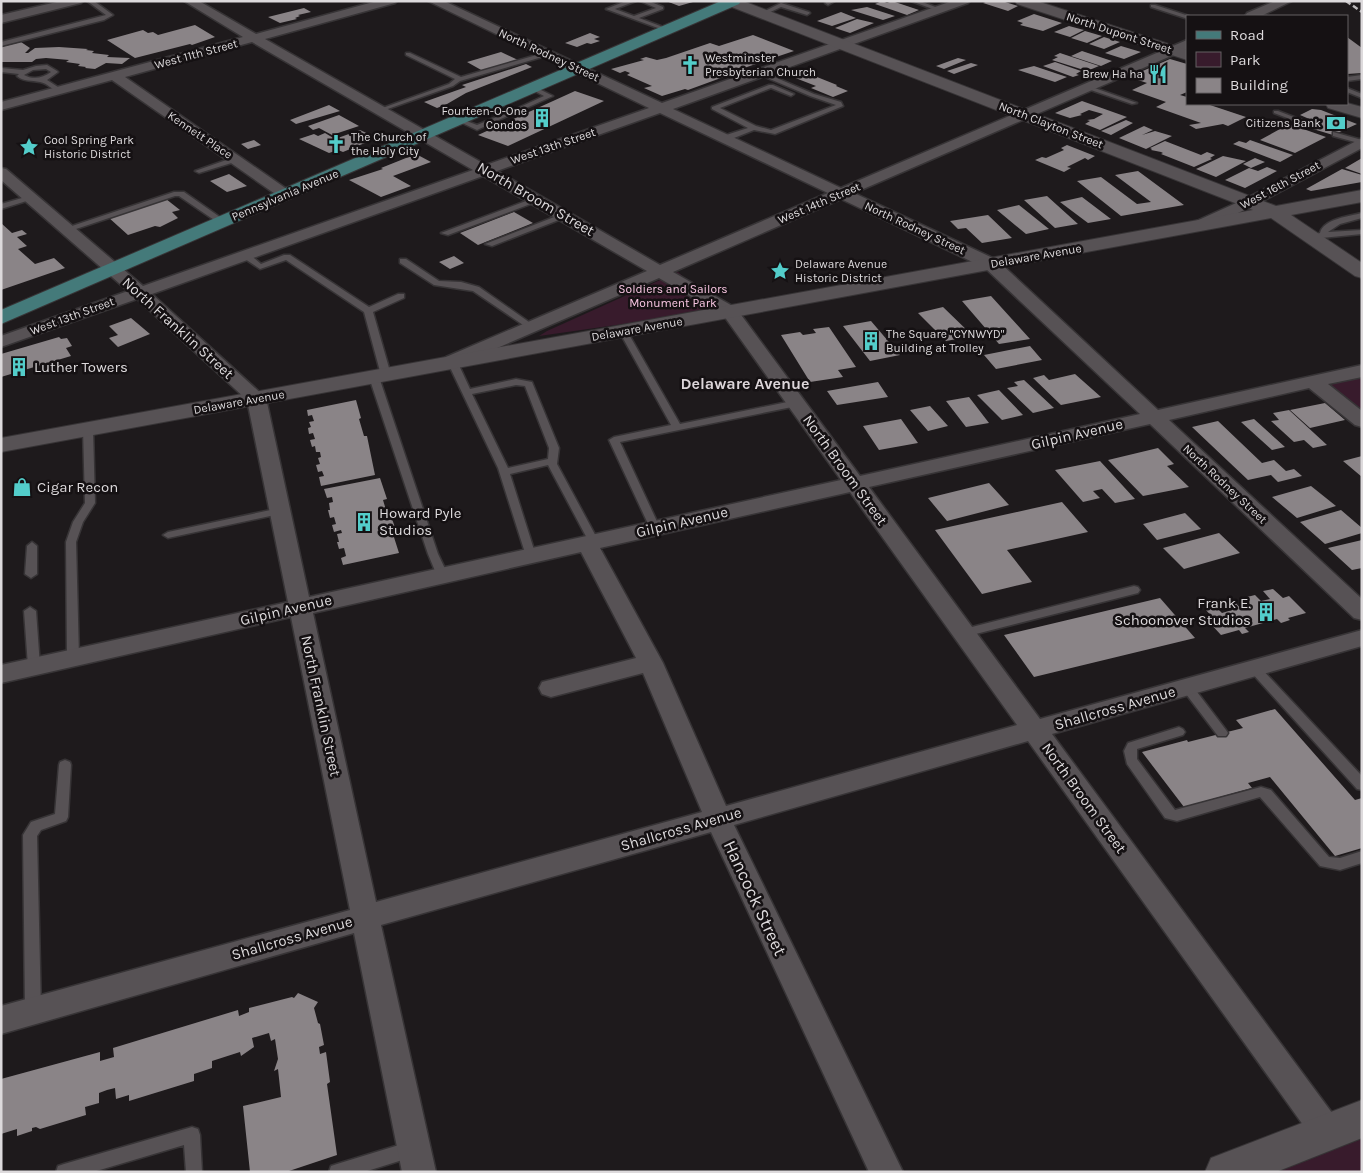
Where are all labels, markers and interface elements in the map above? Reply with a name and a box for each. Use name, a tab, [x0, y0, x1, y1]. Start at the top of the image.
street label: North Dupont Street	[1065, 9, 1174, 57]
legend	[1186, 15, 1348, 105]
street label: North Rodney Street	[496, 26, 602, 85]
text: Road	[1230, 26, 1265, 44]
street label: West 11th Street	[153, 36, 240, 72]
place label: Westminster Presbyterian Church	[705, 51, 816, 79]
text: Park	[1230, 51, 1260, 69]
church icon: Westminster Presbyterian Church	[679, 54, 701, 76]
restaurant icon: Brew Ha ha	[1147, 63, 1169, 85]
place label: Brew Ha ha	[1082, 67, 1143, 81]
text: Building	[1230, 76, 1288, 94]
street label: North Clayton Street	[997, 99, 1106, 152]
place label: Fourteen-O-One Condos	[442, 104, 527, 132]
building icon: Fourteen-O-One Condos	[531, 107, 553, 129]
street label: Kennett Place	[165, 108, 235, 162]
bank icon: Citizens Bank	[1325, 112, 1347, 134]
place label: Citizens Bank	[1246, 116, 1321, 130]
street label: West 13th Street	[509, 125, 598, 167]
place label: The Church of the Holy City	[351, 130, 427, 158]
place label: Cool Spring Park Historic District	[44, 133, 134, 161]
church icon: The Church of the Holy City	[325, 133, 347, 155]
place icon: Cool Spring Park Historic District	[18, 136, 40, 158]
street label: North Broom Street	[474, 158, 598, 240]
street label: West 16th Street	[1238, 158, 1323, 212]
street label: Pennsylvania Avenue	[229, 166, 341, 224]
street label: West 14th Street	[776, 179, 863, 227]
street label: North Rodney Street	[862, 199, 968, 258]
street label: Delaware Avenue	[989, 241, 1083, 271]
place label: Delaware Avenue Historic District	[795, 257, 887, 285]
place icon: Delaware Avenue Historic District	[769, 260, 791, 282]
street label: North Franklin Street	[119, 273, 238, 383]
park label: Soldiers and Sailors Monument Park	[618, 282, 728, 310]
street label: West 13th Street	[28, 294, 117, 338]
street label: Delaware Avenue	[590, 314, 684, 344]
place label: The Square "CYNWYD" Building at Trolley	[886, 327, 1005, 355]
building icon: The Square "CYNWYD" Building at Trolley	[860, 330, 882, 352]
building icon: Luther Towers	[8, 356, 30, 378]
place label: Luther Towers	[34, 358, 128, 376]
district label: Delaware Avenue	[681, 374, 809, 393]
street label: Delaware Avenue	[192, 387, 286, 417]
street label: North Broom Street	[799, 411, 891, 529]
street label: Gilpin Avenue	[1029, 415, 1125, 453]
street label: North Rodney Street	[1180, 442, 1270, 527]
shop icon: Cigar Recon	[11, 476, 33, 498]
place label: Cigar Recon	[37, 478, 118, 496]
street label: Gilpin Avenue	[634, 503, 730, 541]
place label: Howard Pyle Studios	[379, 504, 461, 539]
building icon: Howard Pyle Studios	[353, 511, 375, 533]
street label: Gilpin Avenue	[238, 591, 334, 629]
place label: Frank E. Schoonover Studios	[1114, 594, 1251, 629]
building icon: Frank E. Schoonover Studios	[1255, 601, 1277, 623]
street label: North Franklin Street	[297, 634, 345, 778]
street label: Shallcross Avenue	[1053, 682, 1177, 734]
street label: North Broom Street	[1038, 739, 1130, 857]
street label: Shallcross Avenue	[619, 803, 743, 855]
street label: Hancock Street	[719, 837, 791, 960]
street label: Shallcross Avenue	[230, 912, 354, 964]

